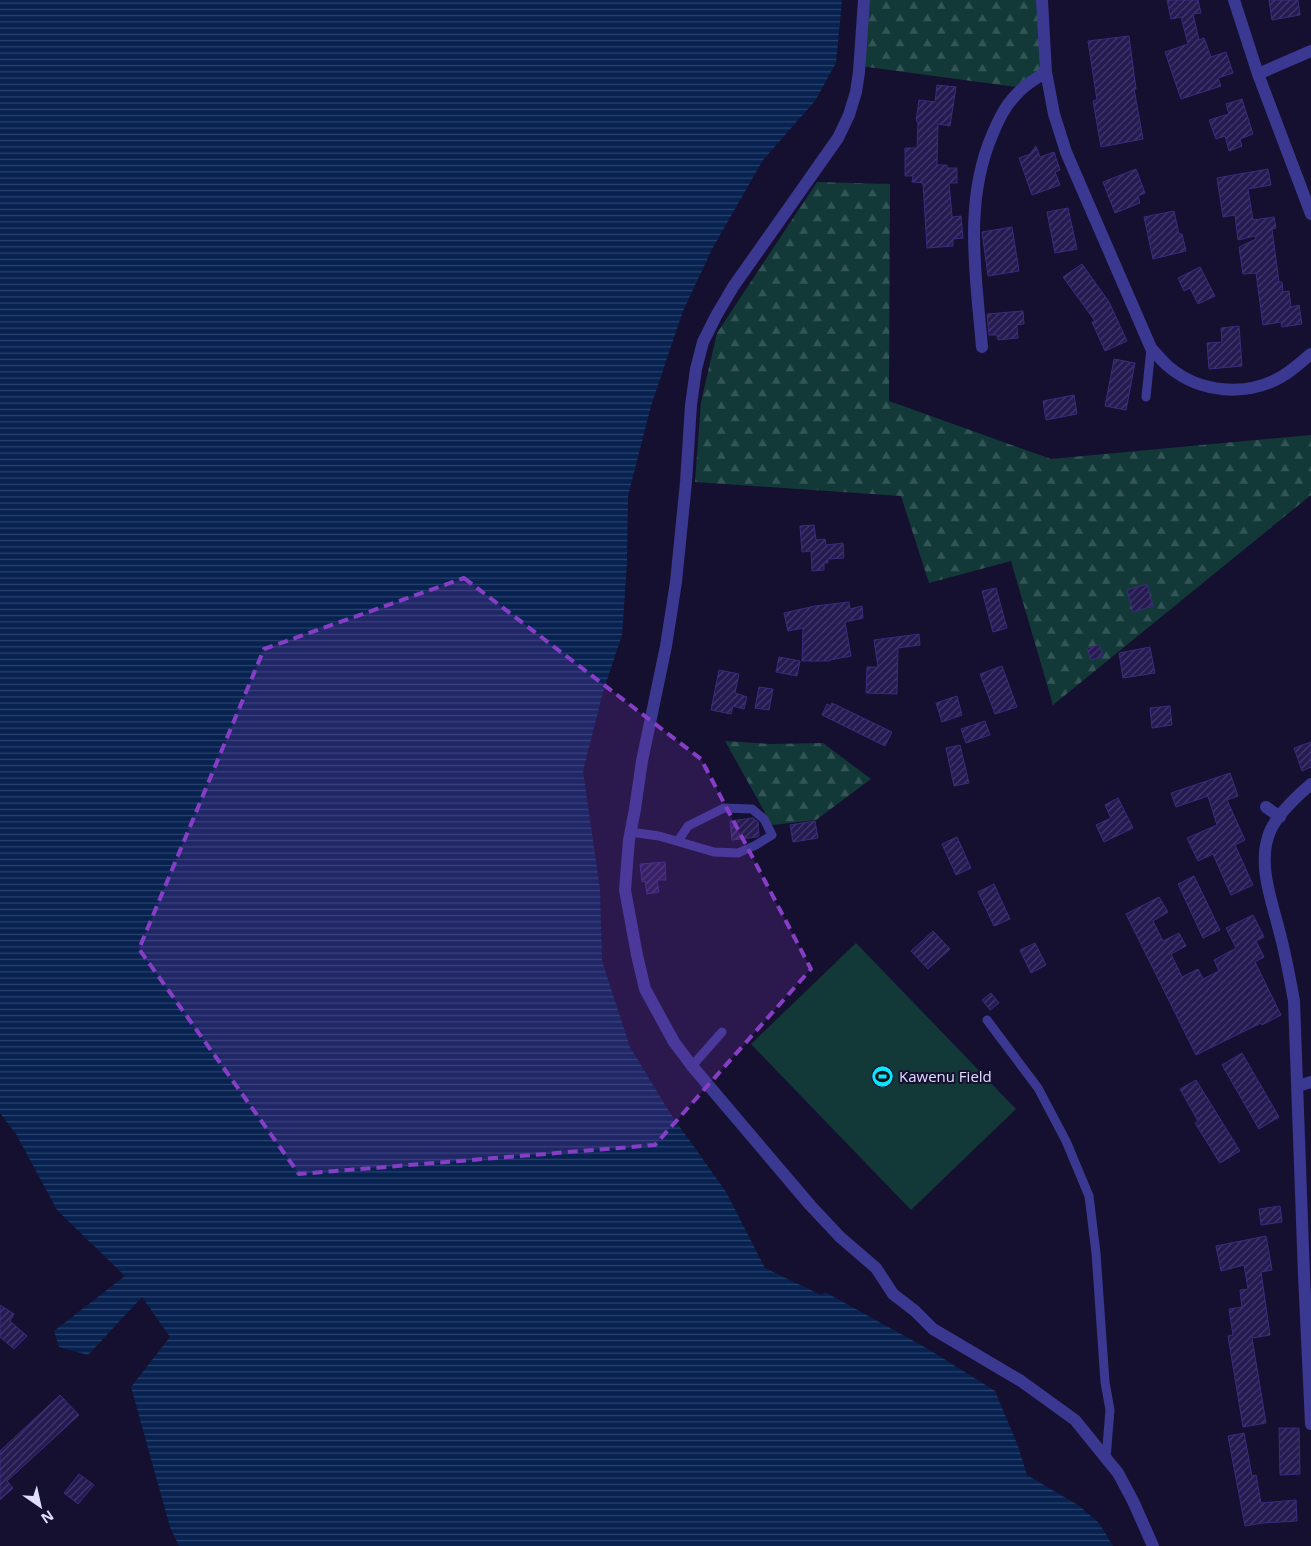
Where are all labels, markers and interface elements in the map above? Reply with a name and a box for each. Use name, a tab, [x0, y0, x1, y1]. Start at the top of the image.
sports icon: Kawenu Field	[871, 1065, 895, 1089]
place label: Kawenu Field	[899, 1066, 992, 1086]
north arrow	[15, 1481, 65, 1531]
text: N	[38, 1506, 58, 1528]

